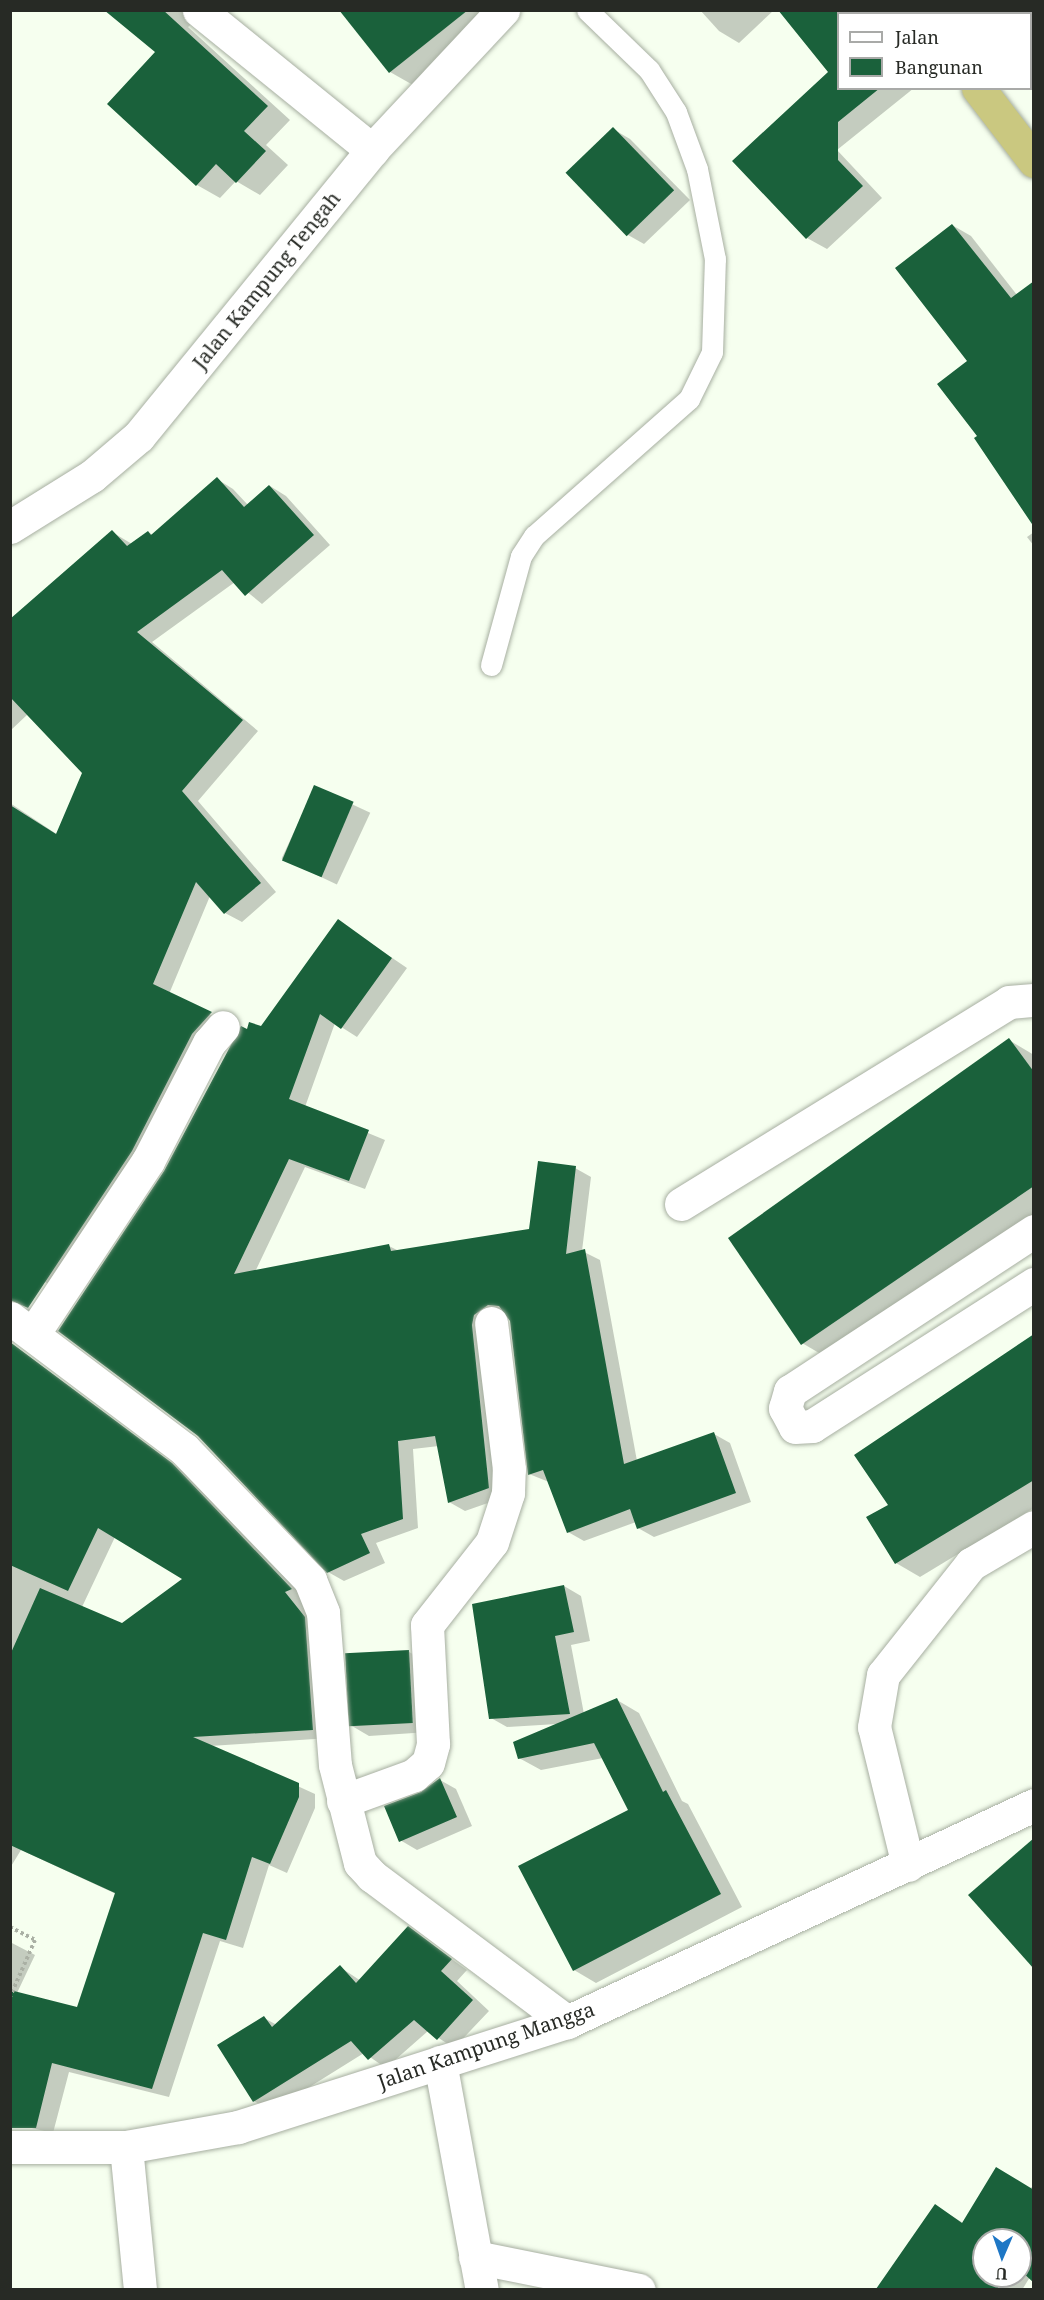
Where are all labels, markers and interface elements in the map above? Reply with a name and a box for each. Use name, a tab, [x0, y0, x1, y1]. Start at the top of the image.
legend	[837, 12, 1032, 90]
text: Jalan	[895, 25, 939, 49]
text: Bangunan	[895, 55, 983, 79]
street label: Jalan Kampung Tengah	[187, 186, 345, 374]
street label: Jalan Kampung Mangga	[374, 1997, 598, 2093]
north arrow	[972, 2228, 1032, 2288]
text: U	[995, 2263, 1008, 2285]

